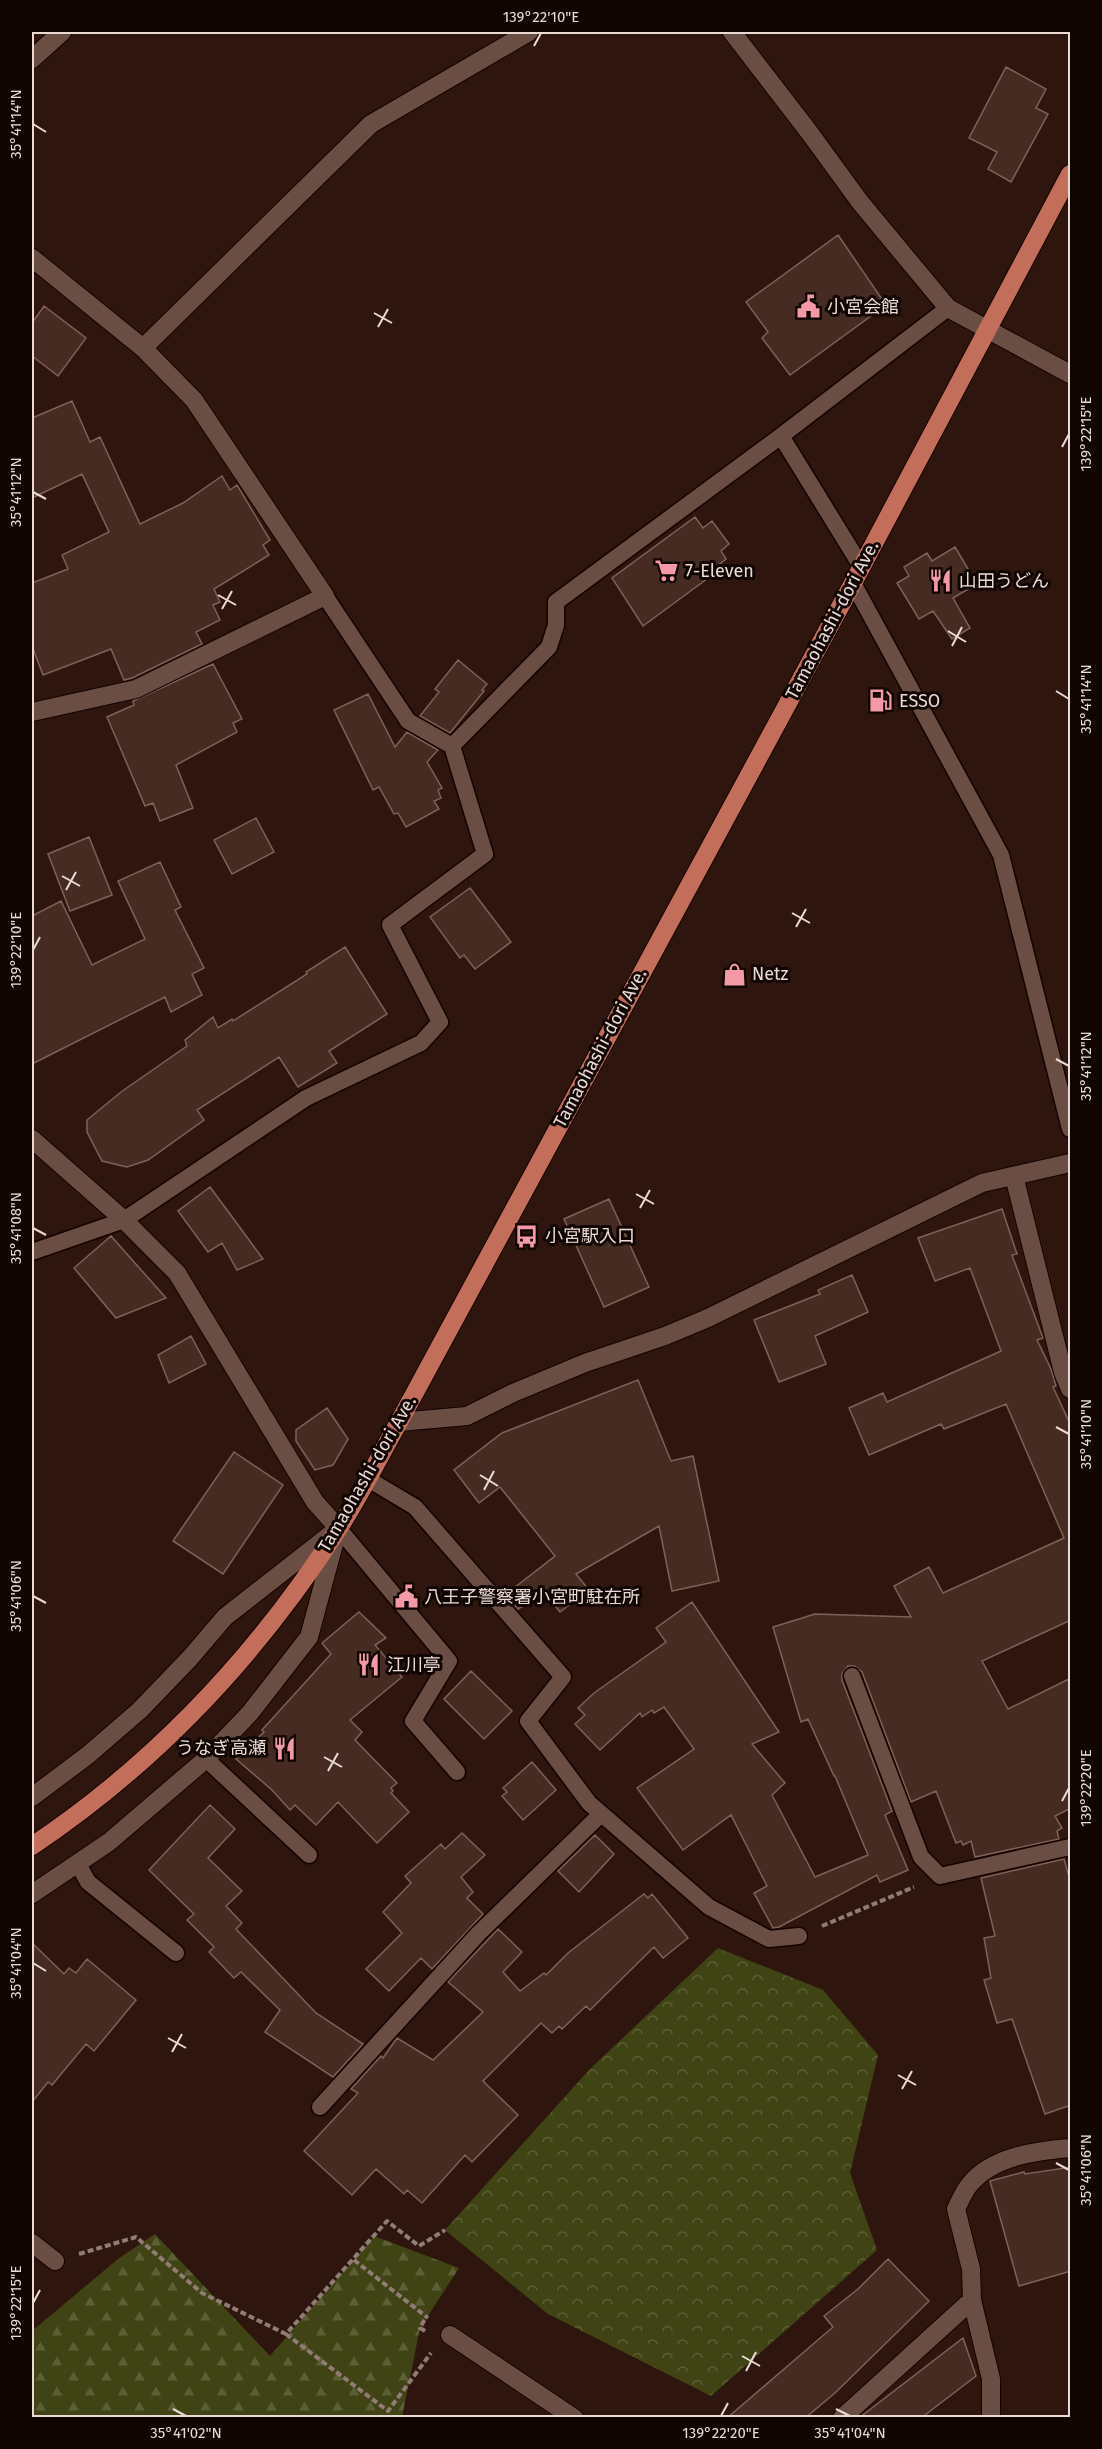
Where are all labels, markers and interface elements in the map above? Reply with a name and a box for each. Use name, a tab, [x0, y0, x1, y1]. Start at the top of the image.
text: 139°22'10"E	[503, 8, 579, 26]
text: 35°41'14"N	[7, 89, 25, 159]
public building icon: 小宮会館	[796, 294, 822, 320]
place label: 小宮会館	[827, 296, 899, 318]
text: 139°22'15"E	[1077, 396, 1095, 472]
text: 35°41'12"N	[7, 457, 25, 527]
street label: Tamaohashi-dori Ave.	[781, 537, 883, 703]
supermarket icon: 7-Eleven	[654, 558, 680, 584]
place label: 7-Eleven	[685, 560, 754, 582]
restaurant icon: 山田うどん	[928, 568, 954, 594]
place label: 山田うどん	[959, 570, 1049, 592]
text: 35°41'14"N	[1077, 664, 1095, 734]
fuel station icon: ESSO	[868, 688, 894, 714]
place label: ESSO	[899, 690, 940, 712]
text: 139°22'10"E	[7, 912, 25, 988]
shop icon: Netz	[721, 961, 747, 987]
place label: Netz	[752, 963, 789, 985]
street label: Tamaohashi-dori Ave.	[549, 965, 651, 1131]
text: 35°41'12"N	[1077, 1031, 1095, 1101]
text: 35°41'08"N	[7, 1192, 25, 1264]
bus stop icon: 小宮駅入口	[514, 1223, 540, 1249]
place label: 小宮駅入口	[545, 1225, 635, 1247]
street label: Tamaohashi-dori Ave.	[313, 1392, 421, 1556]
text: 35°41'10"N	[1077, 1399, 1095, 1469]
text: 35°41'06"N	[7, 1560, 25, 1632]
public building icon: 八王子警察署小宮町駐在所	[393, 1584, 419, 1610]
place label: 八王子警察署小宮町駐在所	[424, 1586, 640, 1608]
restaurant icon: 江川亭	[356, 1652, 382, 1678]
place label: 江川亭	[387, 1654, 441, 1676]
restaurant icon: うなぎ高瀬	[271, 1735, 297, 1761]
place label: うなぎ高瀬	[176, 1737, 266, 1759]
text: 139°22'20"E	[1077, 1749, 1095, 1827]
text: 35°41'04"N	[7, 1927, 25, 1999]
text: 35°41'06"N	[1077, 2134, 1095, 2206]
text: 139°22'15"E	[7, 2265, 25, 2341]
text: 35°41'02"N	[150, 2424, 222, 2442]
text: 139°22'20"E	[682, 2424, 760, 2442]
text: 35°41'04"N	[814, 2424, 886, 2442]

